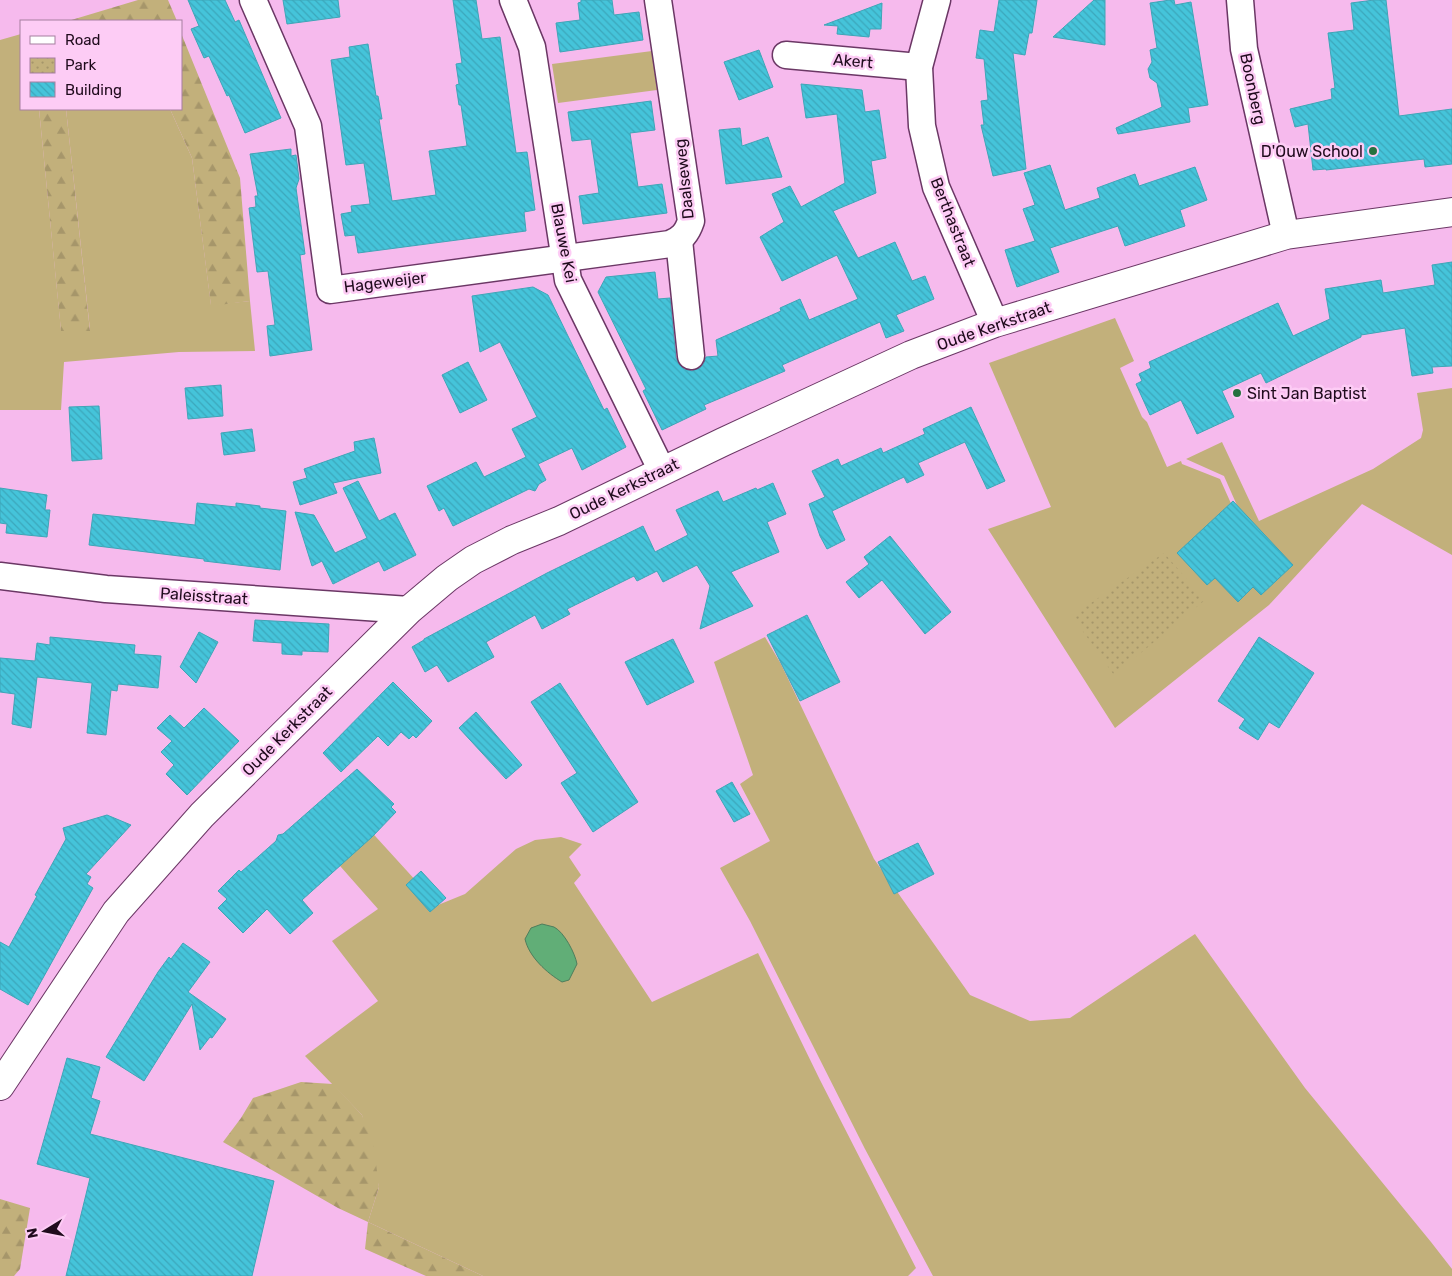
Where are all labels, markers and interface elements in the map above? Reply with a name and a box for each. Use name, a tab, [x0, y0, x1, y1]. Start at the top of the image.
legend	[20, 20, 182, 110]
text: Road	[65, 31, 101, 49]
street label: Akert	[832, 50, 874, 72]
street label: Boonberg	[1236, 51, 1270, 127]
text: Park	[65, 56, 96, 74]
text: Building	[65, 81, 122, 99]
street label: Daalseweg	[670, 138, 698, 220]
place label: D'Ouw School	[1261, 142, 1363, 161]
marker: D'Ouw School	[1367, 145, 1379, 157]
street label: Berthastraat	[926, 175, 980, 269]
street label: Blauwe Kei	[547, 202, 581, 284]
street label: Hageweijer	[343, 268, 427, 296]
street label: Oude Kerkstraat	[934, 298, 1054, 354]
place label: Sint Jan Baptist	[1247, 384, 1367, 403]
marker: Sint Jan Baptist	[1231, 387, 1243, 399]
street label: Oude Kerkstraat	[566, 454, 682, 524]
street label: Paleisstraat	[159, 583, 249, 609]
street label: Oude Kerkstraat	[238, 682, 336, 780]
north arrow	[20, 1206, 70, 1256]
text: N	[23, 1227, 42, 1240]

